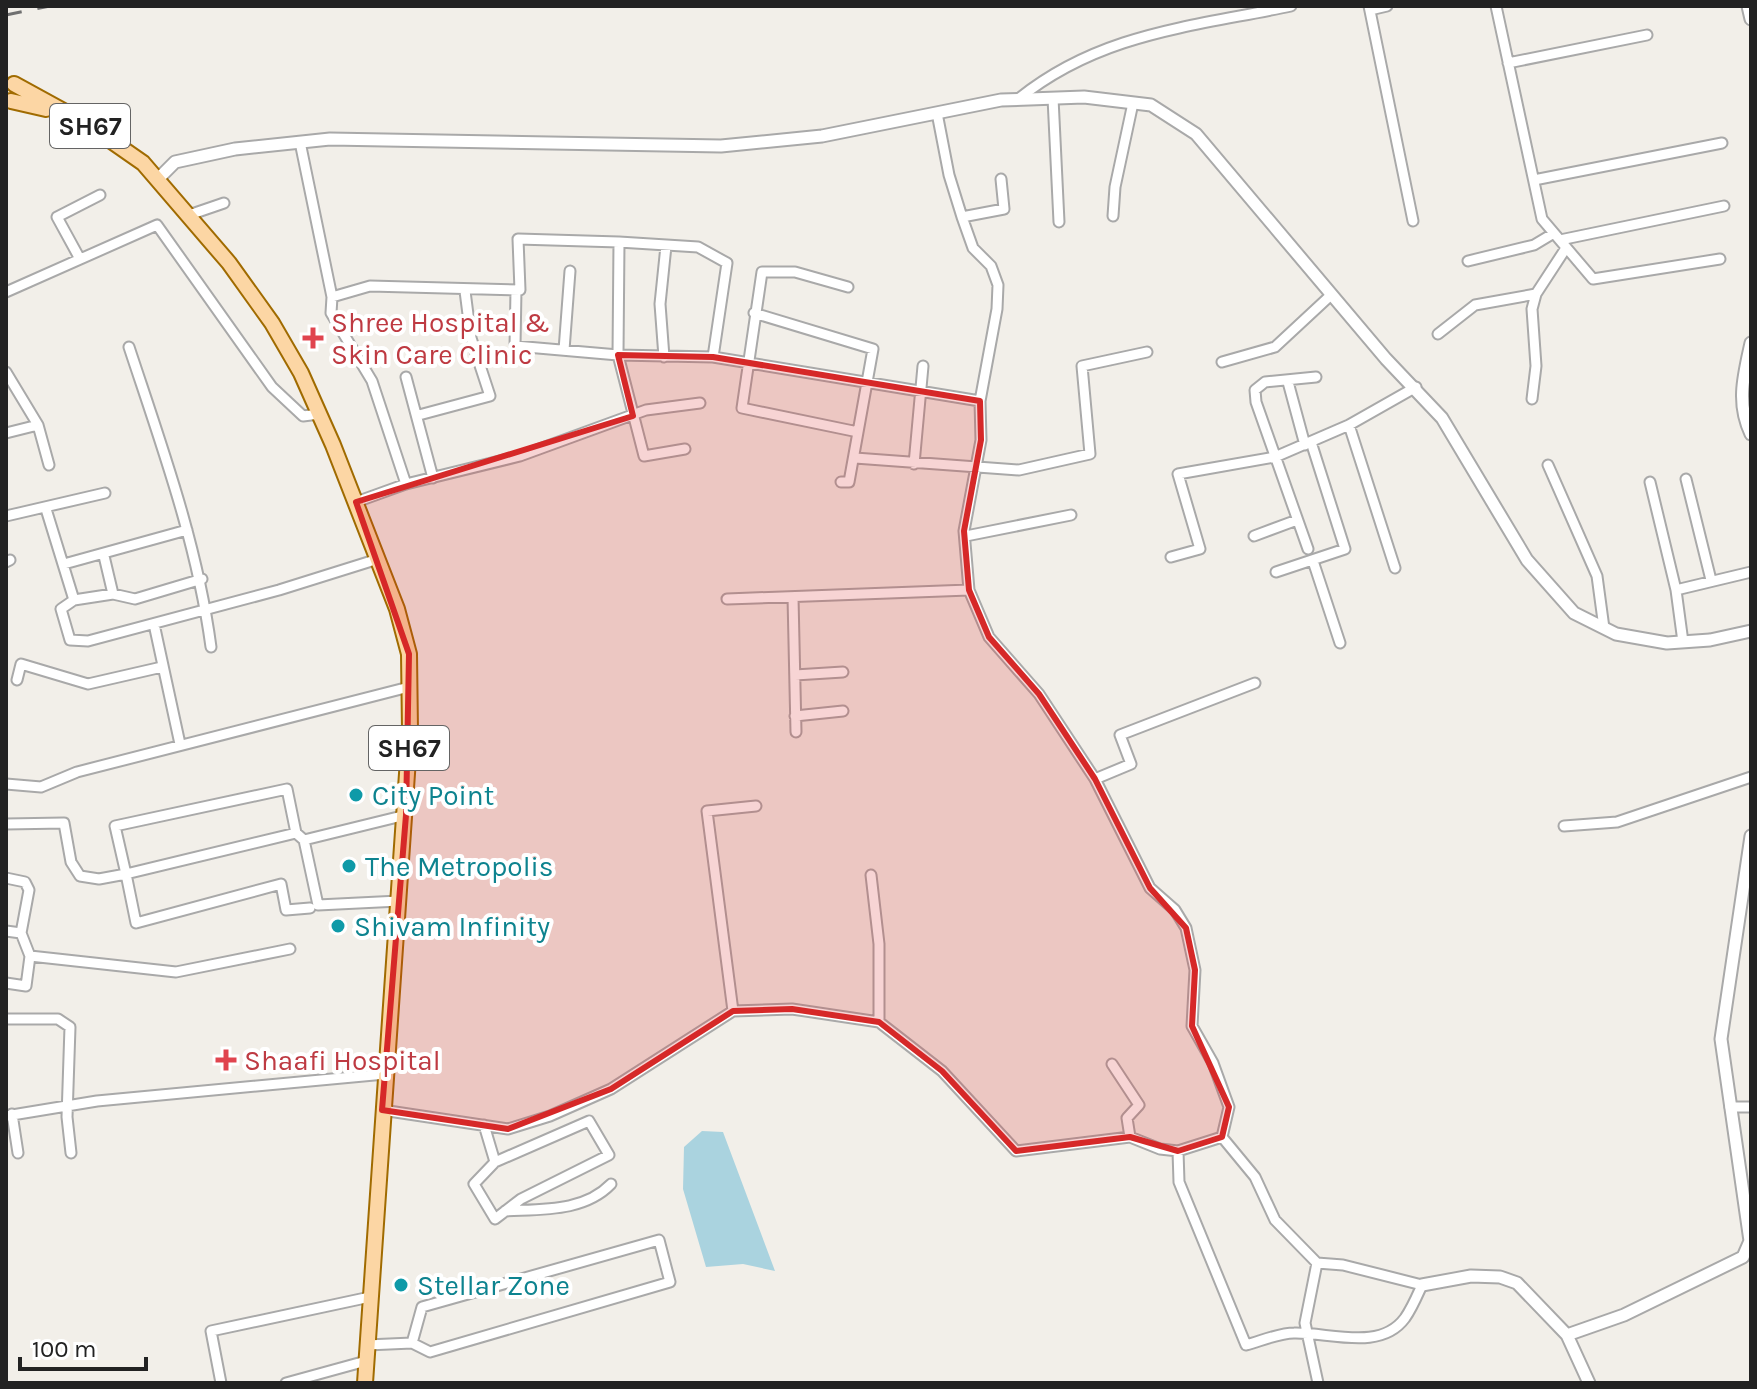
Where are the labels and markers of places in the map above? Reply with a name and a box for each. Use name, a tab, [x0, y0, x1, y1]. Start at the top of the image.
place label: Shree Hospital & Skin Care Clinic	[331, 306, 550, 371]
marker: Shree Hospital & Skin Care Clinic	[302, 327, 324, 349]
place label: City Point	[372, 779, 494, 812]
marker: City Point	[347, 786, 365, 804]
place label: The Metropolis	[365, 850, 554, 883]
marker: The Metropolis	[340, 857, 358, 875]
place label: Shivam Infinity	[354, 910, 550, 943]
marker: Shivam Infinity	[329, 917, 347, 935]
place label: Shaafi Hospital	[244, 1044, 440, 1077]
marker: Shaafi Hospital	[215, 1049, 237, 1071]
place label: Stellar Zone	[417, 1269, 570, 1302]
marker: Stellar Zone	[392, 1276, 410, 1294]

